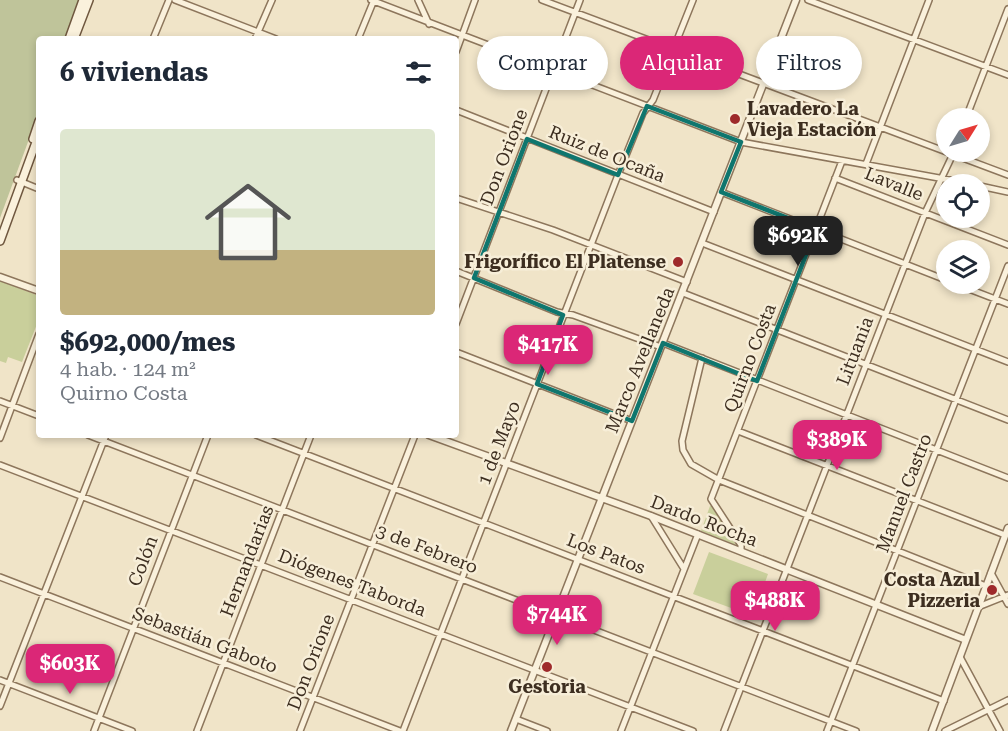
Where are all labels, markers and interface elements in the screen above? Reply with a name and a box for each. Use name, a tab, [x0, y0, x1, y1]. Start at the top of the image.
chip: Comprar	[477, 36, 608, 90]
chip: Alquilar	[620, 36, 744, 90]
chip: Filtros	[756, 36, 862, 90]
icon: filters	[402, 56, 435, 89]
text: 6 viviendas	[60, 57, 208, 87]
place label: Lavadero La Vieja Estación	[747, 98, 876, 140]
street label: Don Orione	[476, 106, 532, 208]
north arrow	[936, 108, 990, 162]
map controls	[936, 108, 990, 294]
marker: Lavadero La Vieja Estación	[728, 112, 742, 126]
street label: Ruiz de Ocaña	[546, 121, 669, 187]
street label: Lavalle	[862, 162, 927, 205]
icon: home	[194, 168, 302, 276]
button: locate	[936, 174, 990, 228]
pin: $692K	[756, 216, 840, 267]
text: $692K	[768, 223, 828, 247]
button: layers	[936, 240, 990, 294]
place label: Frigorífico El Platense	[464, 251, 666, 272]
marker: Frigorífico El Platense	[671, 255, 685, 269]
street label: Marco Avellaneda	[601, 284, 678, 436]
street label: Quirno Costa	[719, 300, 780, 415]
street label: Lituania	[832, 313, 877, 388]
pin: $417K	[506, 325, 590, 376]
text: $692,000/mes	[60, 327, 236, 357]
text: $417K	[518, 332, 578, 356]
text: 4 hab. · 124 m²	[60, 357, 196, 381]
text: Quirno Costa	[60, 381, 188, 405]
street label: 1 de Mayo	[473, 398, 524, 488]
pin: $389K	[795, 420, 879, 471]
text: $389K	[807, 427, 867, 451]
street label: Manuel Castro	[871, 431, 936, 555]
street label: Dardo Rocha	[648, 491, 761, 551]
street label: Hernandarias	[216, 502, 277, 620]
street label: 3 de Febrero	[373, 520, 481, 578]
street label: Los Patos	[564, 529, 648, 578]
street label: Colón	[123, 532, 162, 589]
street label: Diógenes Taborda	[275, 545, 429, 620]
place label: Costa Azul Pizzeria	[884, 569, 980, 611]
pin: $488K	[733, 581, 817, 632]
marker: Costa Azul Pizzeria	[985, 583, 999, 597]
text: $488K	[745, 588, 805, 612]
pin: $744K	[515, 595, 599, 646]
street label: Sebastián Gaboto	[130, 602, 281, 677]
text: $744K	[527, 602, 587, 626]
street label: Don Orione	[283, 611, 339, 713]
pin: $603K	[28, 644, 112, 695]
text: $603K	[40, 651, 100, 675]
marker: Gestoria	[540, 660, 554, 674]
place label: Gestoria	[508, 676, 586, 697]

